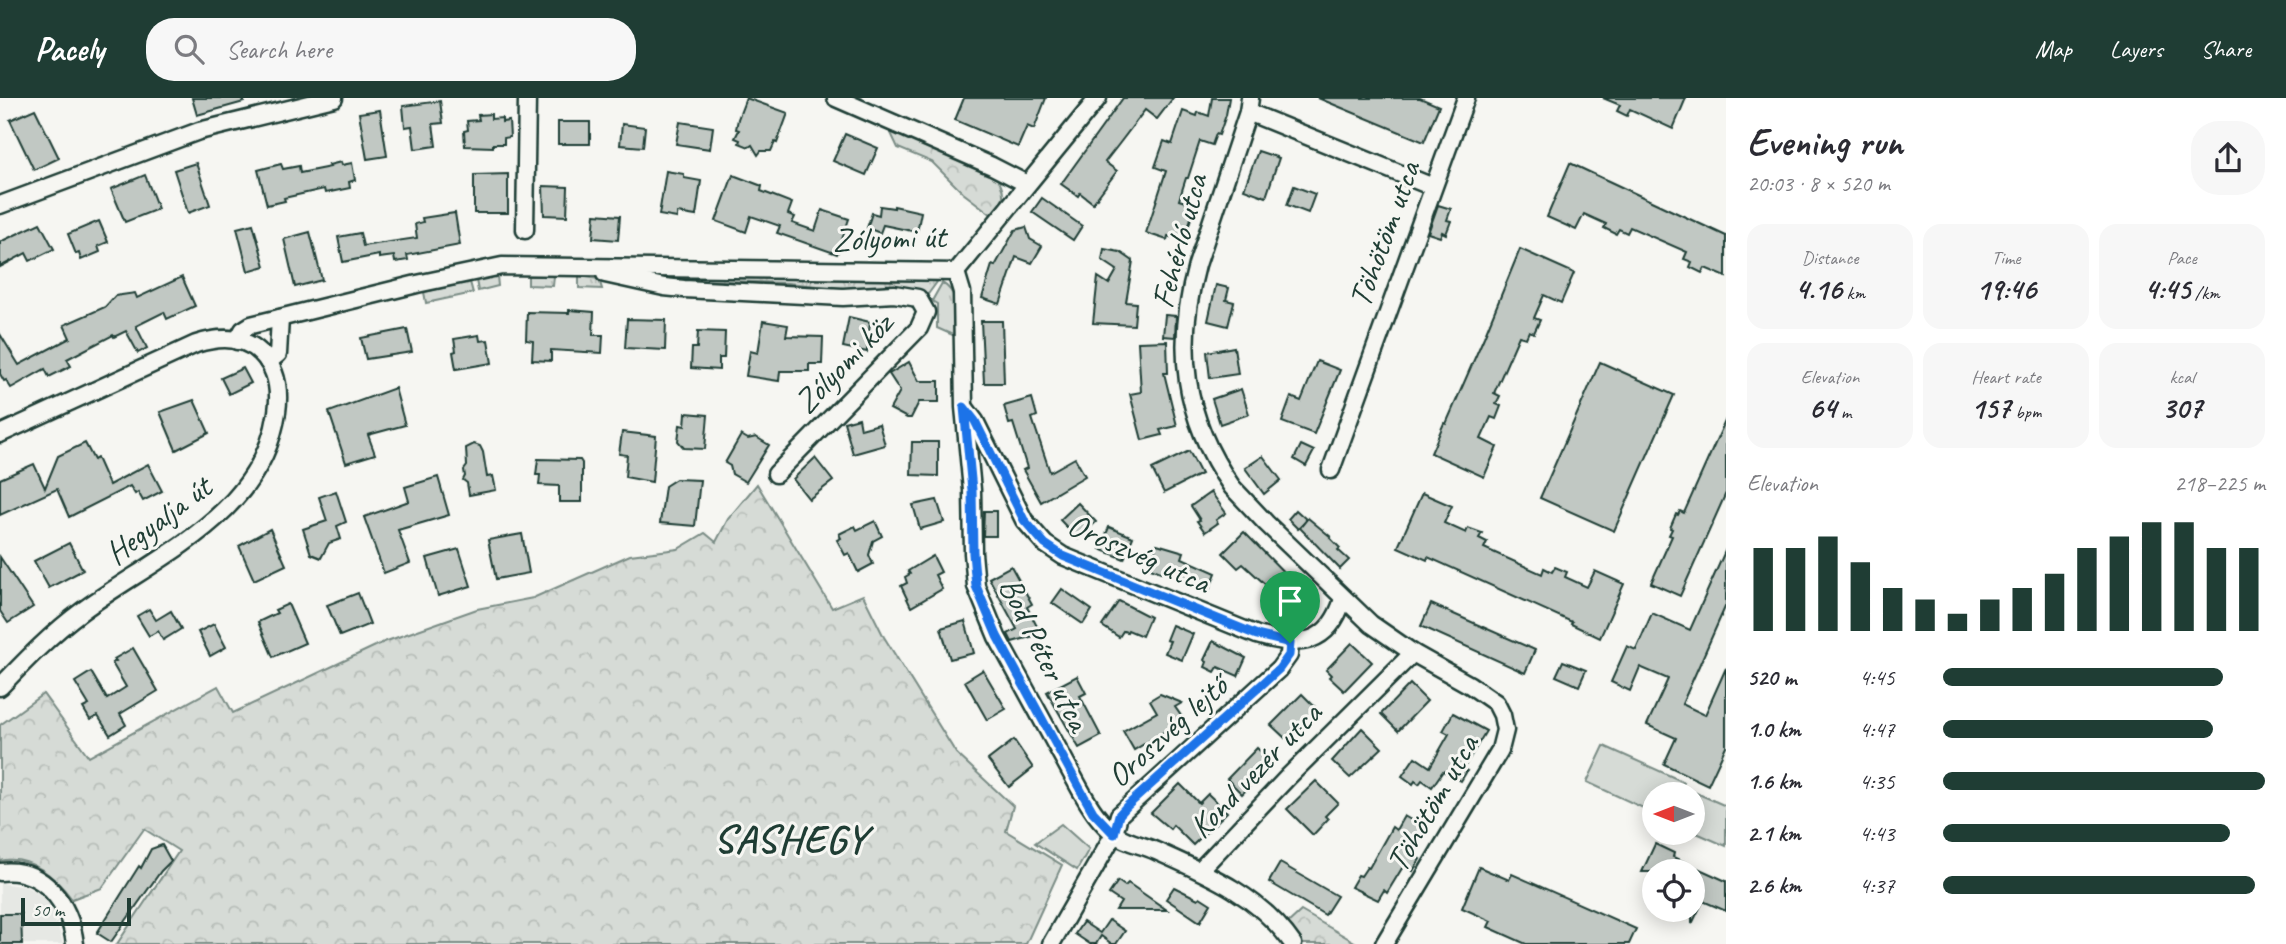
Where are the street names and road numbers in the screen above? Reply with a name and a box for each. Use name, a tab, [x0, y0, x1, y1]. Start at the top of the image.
street label: Töhötöm utca	[1338, 154, 1430, 312]
street label: Fehérló utca	[1141, 168, 1217, 312]
street label: Zólyomi út	[832, 215, 949, 261]
street label: Zólyomi köz	[785, 301, 904, 422]
street label: Hegyalja út	[96, 465, 222, 574]
street label: Oroszvég utca	[1061, 503, 1218, 604]
street label: Bod Péter utca	[990, 570, 1101, 740]
street label: Oroszvég lejtő	[1098, 662, 1240, 796]
street label: Kond vezér utca	[1180, 692, 1332, 847]
street label: Töhötöm utca	[1376, 725, 1489, 879]

